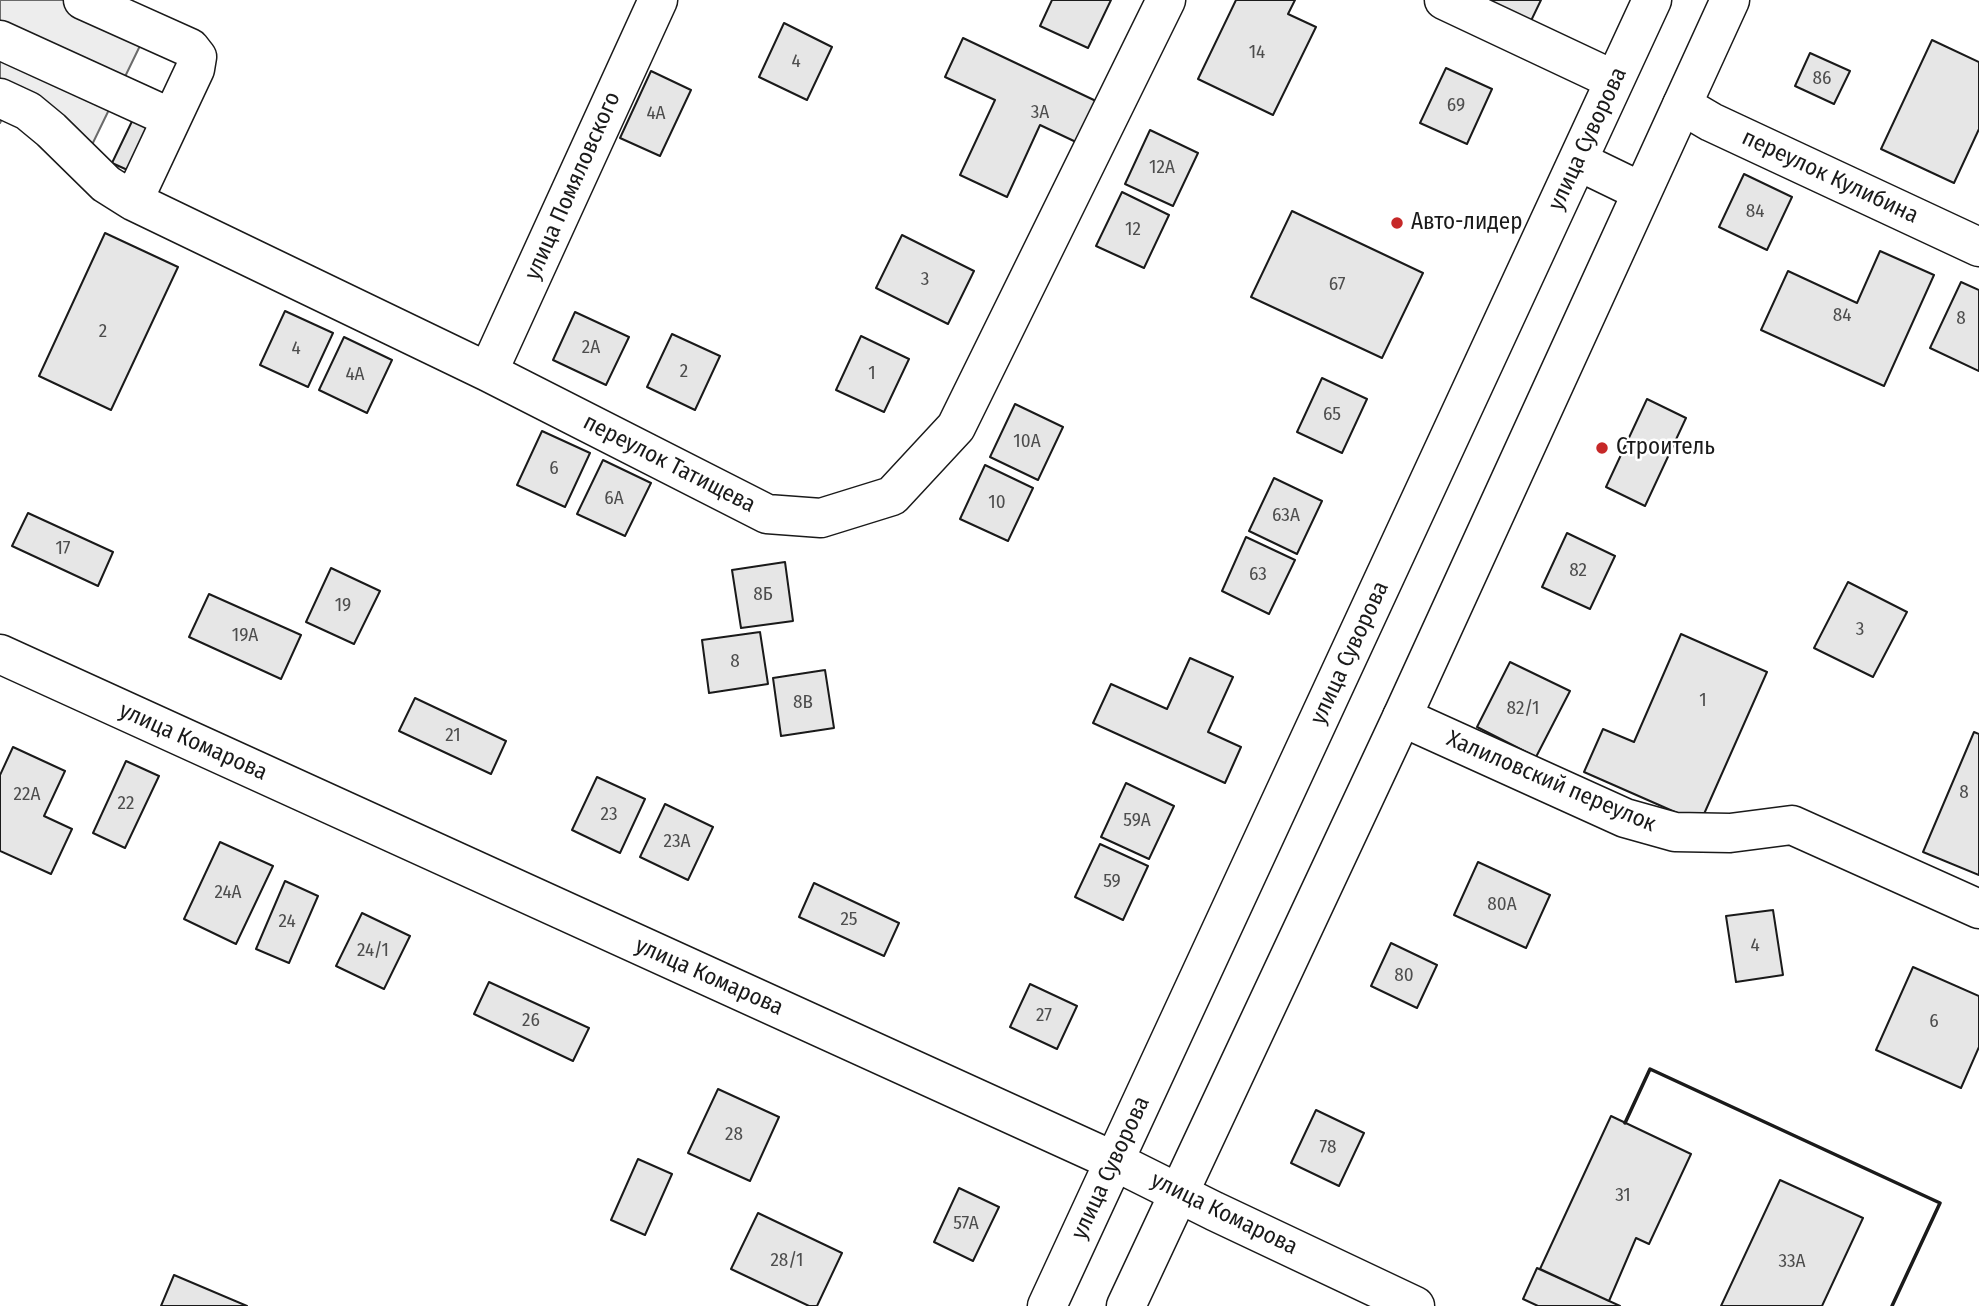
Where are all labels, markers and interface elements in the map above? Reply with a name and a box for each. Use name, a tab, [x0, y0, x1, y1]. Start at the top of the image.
house number: 14	[1249, 42, 1265, 64]
house number: 4	[791, 51, 801, 73]
street label: улица Суворова	[1543, 63, 1633, 215]
house number: 86	[1813, 68, 1831, 90]
street label: улица Помяловского	[519, 88, 627, 284]
house number: 69	[1447, 95, 1465, 117]
house number: 3А	[1031, 102, 1049, 124]
house number: 4А	[646, 103, 666, 125]
street label: переулок Кулибина	[1738, 124, 1922, 230]
house number: 12А	[1149, 157, 1175, 179]
house number: 84	[1746, 201, 1764, 223]
place label: Авто-лидер	[1411, 209, 1522, 237]
marker: Авто-лидер	[1389, 215, 1405, 231]
house number: 12	[1125, 219, 1141, 241]
house number: 3	[921, 269, 929, 291]
house number: 67	[1329, 274, 1345, 296]
house number: 84	[1833, 305, 1851, 327]
house number: 8	[1956, 308, 1966, 330]
house number: 2	[99, 321, 107, 343]
house number: 2А	[582, 337, 600, 359]
house number: 4	[291, 338, 301, 360]
house number: 2	[680, 361, 688, 383]
house number: 1	[868, 363, 876, 385]
house number: 4А	[345, 364, 365, 386]
house number: 65	[1323, 404, 1341, 426]
street label: переулок Татищева	[578, 409, 760, 519]
house number: 10А	[1013, 431, 1041, 453]
place label: Строитель	[1616, 434, 1715, 462]
marker: Строитель	[1594, 440, 1610, 456]
house number: 6	[549, 458, 559, 480]
house number: 6А	[604, 488, 624, 510]
house number: 10	[988, 492, 1006, 514]
house number: 63А	[1272, 505, 1300, 527]
house number: 17	[55, 538, 71, 560]
house number: 82	[1569, 560, 1587, 582]
house number: 63	[1249, 564, 1267, 586]
street label: улица Суворова	[1305, 577, 1395, 729]
house number: 8Б	[753, 584, 773, 606]
house number: 19	[335, 595, 351, 617]
house number: 3	[1856, 619, 1864, 641]
house number: 19А	[232, 625, 258, 647]
house number: 8	[730, 651, 740, 673]
house number: 1	[1699, 690, 1707, 712]
house number: 8В	[793, 692, 813, 714]
street label: улица Комарова	[115, 697, 271, 787]
house number: 82/1	[1507, 698, 1539, 720]
house number: 21	[445, 725, 461, 747]
street label: Халиловский переулок	[1442, 725, 1660, 839]
house number: 8	[1959, 782, 1969, 804]
house number: 22А	[14, 784, 40, 806]
house number: 22	[118, 793, 134, 815]
house number: 23	[601, 804, 617, 826]
house number: 59А	[1123, 810, 1151, 832]
house number: 23А	[664, 831, 690, 853]
house number: 59	[1103, 871, 1121, 893]
house number: 24А	[214, 882, 242, 904]
house number: 80А	[1487, 894, 1517, 916]
house number: 25	[840, 909, 858, 931]
house number: 24	[278, 911, 296, 933]
street label: улица Комарова	[631, 932, 787, 1022]
house number: 4	[1750, 935, 1760, 957]
house number: 24/1	[357, 940, 389, 962]
house number: 80	[1394, 965, 1414, 987]
house number: 27	[1036, 1005, 1052, 1027]
house number: 26	[522, 1010, 540, 1032]
house number: 6	[1929, 1011, 1939, 1033]
street label: улица Суворова	[1066, 1092, 1156, 1244]
house number: 28	[725, 1124, 743, 1146]
house number: 78	[1320, 1137, 1336, 1159]
street label: улица Комарова	[1146, 1167, 1302, 1261]
house number: 31	[1615, 1185, 1631, 1207]
house number: 57А	[953, 1213, 979, 1235]
house number: 28/1	[770, 1250, 804, 1272]
house number: 33А	[1778, 1251, 1806, 1273]

